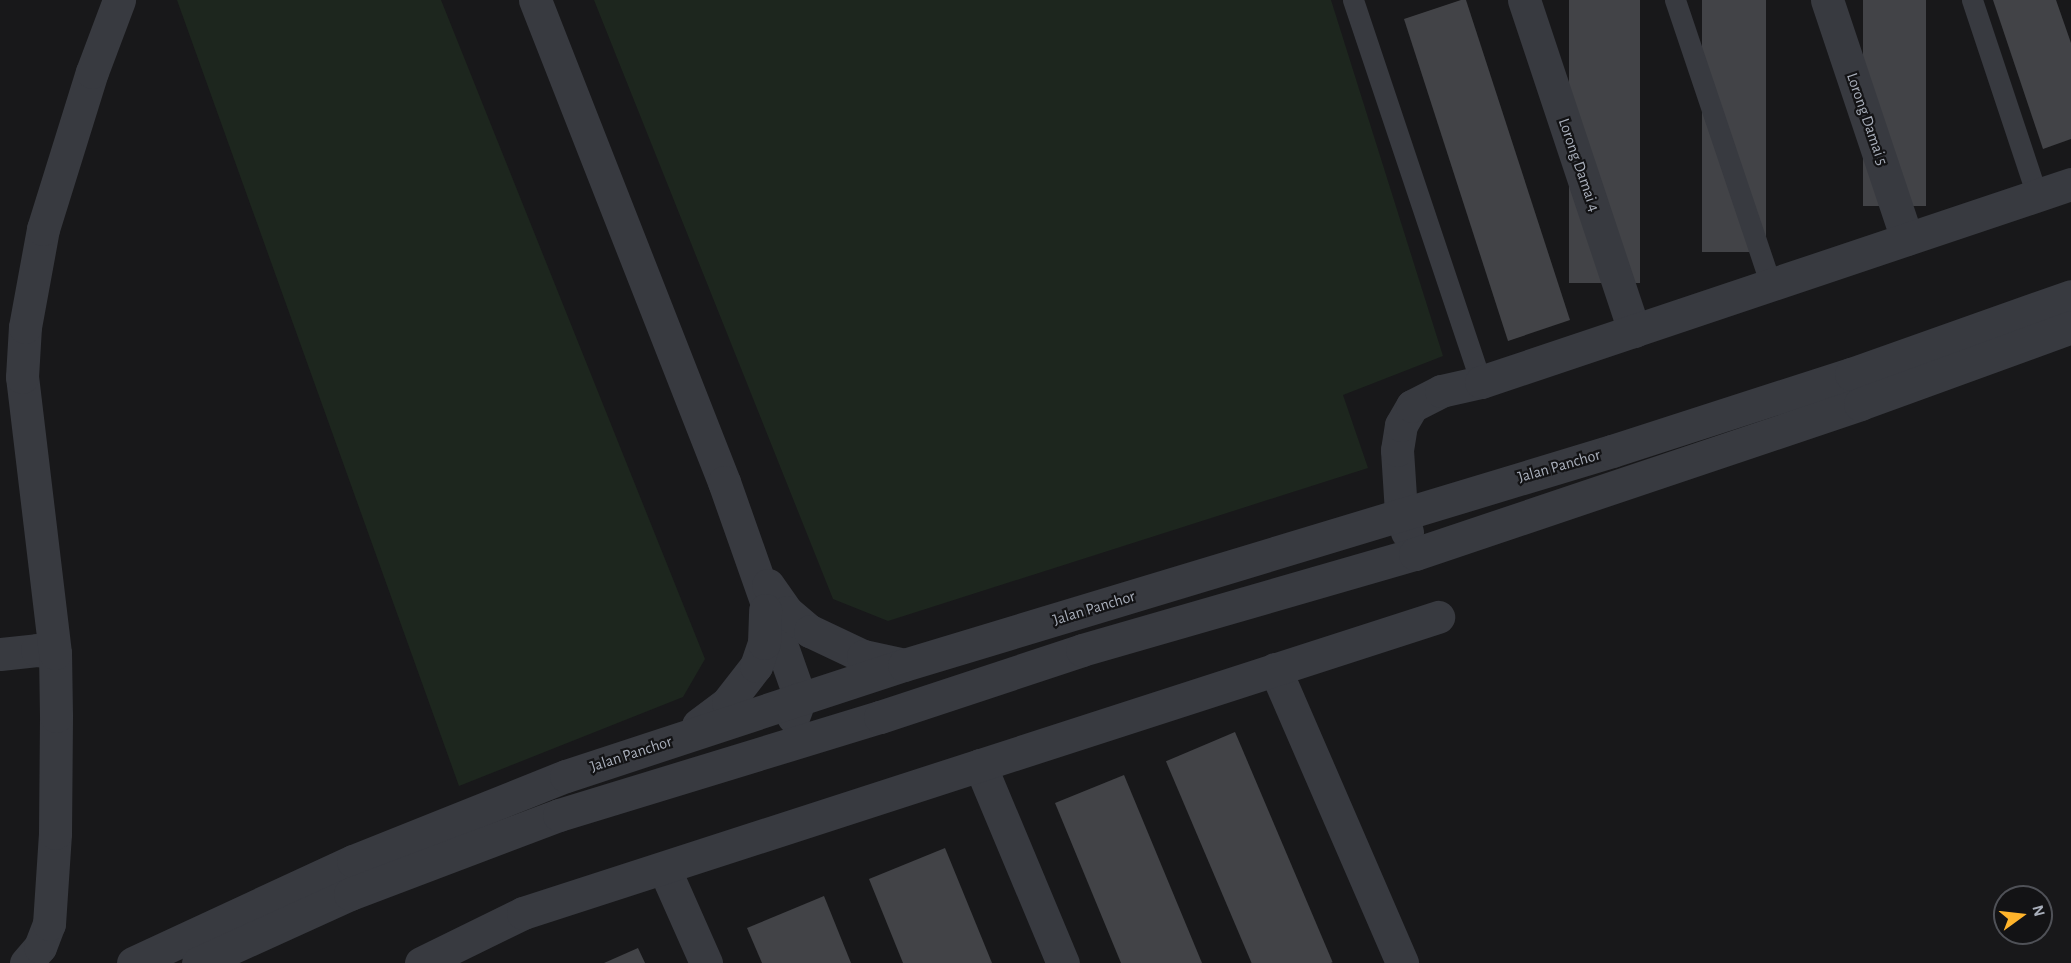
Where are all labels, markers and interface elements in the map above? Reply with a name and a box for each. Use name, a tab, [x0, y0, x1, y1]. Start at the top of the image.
street label: Lorong Damai 5	[1842, 70, 1892, 168]
street label: Lorong Damai 4	[1554, 116, 1604, 214]
street label: Jalan Panchor	[1516, 445, 1602, 487]
street label: Jalan Panchor	[1051, 586, 1137, 630]
street label: Jalan Panchor	[588, 732, 674, 776]
north arrow	[1993, 885, 2053, 945]
text: N	[2029, 903, 2048, 918]

